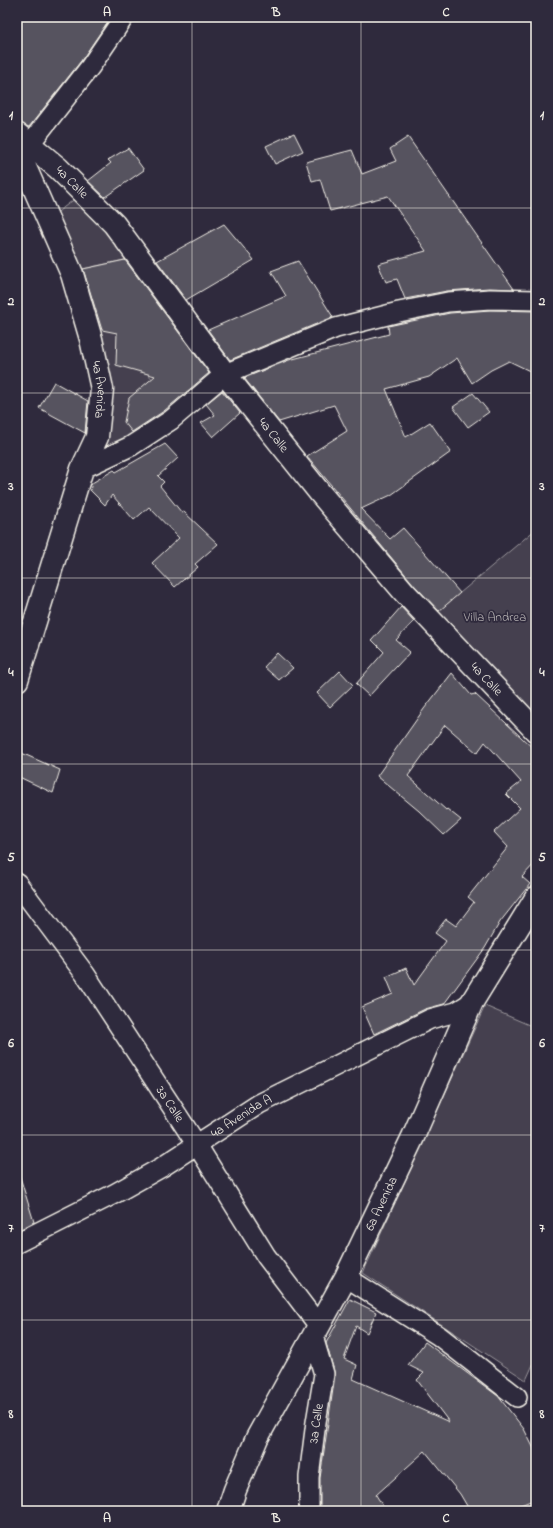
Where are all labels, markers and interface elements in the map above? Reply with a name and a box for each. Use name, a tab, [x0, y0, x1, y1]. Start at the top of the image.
text: A	[103, 3, 111, 22]
text: B	[271, 3, 281, 22]
text: C	[442, 3, 450, 22]
text: 1	[9, 106, 14, 125]
text: 1	[540, 106, 545, 125]
street label: 4a Calle	[51, 161, 93, 203]
text: 2	[7, 292, 15, 311]
text: 2	[538, 292, 546, 311]
street label: 4a Avenida	[87, 359, 112, 419]
street label: 4a Calle	[254, 413, 294, 457]
text: 3	[7, 477, 14, 496]
text: 3	[538, 477, 545, 496]
park label: Villa Andrea	[463, 608, 526, 627]
street label: 4a Calle	[466, 658, 507, 700]
text: 4	[7, 663, 14, 682]
text: 4	[538, 663, 545, 682]
text: 5	[7, 848, 15, 867]
text: 5	[538, 848, 546, 867]
text: 6	[7, 1034, 14, 1053]
text: 6	[538, 1034, 545, 1053]
street label: 3a Calle	[151, 1082, 189, 1126]
street label: 4a Avenida A	[207, 1090, 275, 1142]
street label: 6a Avenida	[360, 1173, 402, 1234]
text: 7	[8, 1219, 14, 1238]
text: 7	[539, 1219, 545, 1238]
street label: 3a Calle	[304, 1402, 328, 1444]
text: 8	[8, 1405, 14, 1424]
text: 8	[539, 1405, 545, 1424]
text: A	[103, 1509, 111, 1528]
text: B	[271, 1509, 281, 1528]
text: C	[442, 1509, 450, 1528]

